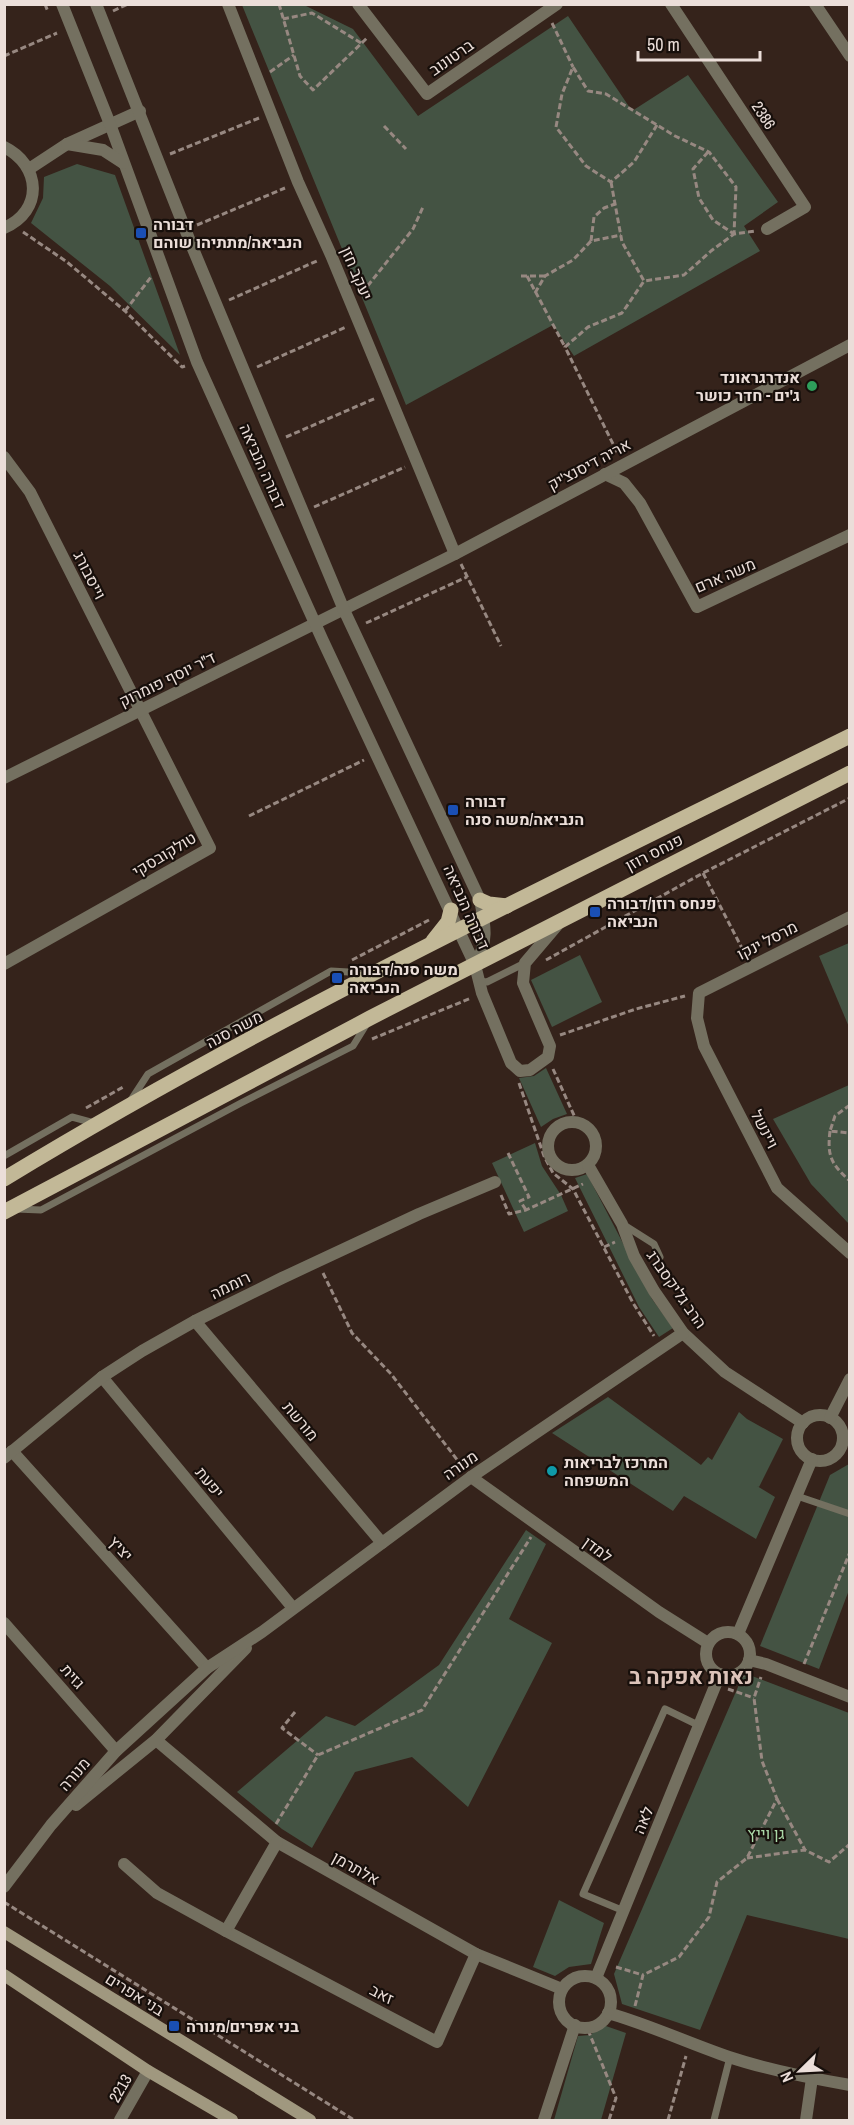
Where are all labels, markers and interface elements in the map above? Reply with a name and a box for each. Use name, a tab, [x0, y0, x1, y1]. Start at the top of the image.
scale bar	[638, 24, 760, 62]
text: 50 m	[647, 32, 680, 57]
street label: ברטונוב	[424, 33, 478, 80]
street label: 2386	[747, 97, 781, 133]
place label: דבורה הנביאה/מתתיהו שוהם	[153, 213, 302, 253]
marker: דבורה הנביאה/מתתיהו שוהם	[134, 226, 148, 240]
street label: יעקב חזן	[336, 243, 378, 303]
place label: אנדרגראונד ג'ים - חדר כושר	[696, 366, 800, 406]
marker: אנדרגראונד ג'ים - חדר כושר	[805, 379, 819, 393]
street label: דבורה הנביאה	[235, 420, 291, 512]
street label: אריה דיסנצ'יק	[544, 433, 634, 495]
street label: וייסבורג	[68, 547, 112, 603]
street label: משה ארם	[691, 552, 759, 598]
street label: ד"ר יוסף פומרוק	[115, 646, 219, 712]
place label: דבורה הנביאה/משה סנה	[465, 790, 584, 830]
marker: דבורה הנביאה/משה סנה	[446, 803, 460, 817]
street label: טולקובסקי	[128, 826, 200, 882]
street label: פנחס רוזן	[621, 828, 687, 876]
street label: דבורה הנביאה	[439, 861, 495, 953]
place label: פנחס רוזן/דבורה הנביאה	[607, 892, 717, 932]
marker: פנחס רוזן/דבורה הנביאה	[588, 905, 602, 919]
street label: מרסל ינקו	[733, 915, 801, 965]
place label: משה סנה/דבורה הנביאה	[349, 958, 458, 998]
marker: משה סנה/דבורה הנביאה	[330, 971, 344, 985]
street label: משה סנה	[202, 1005, 266, 1053]
street label: ויינשל	[746, 1106, 784, 1152]
street label: הרב גליקסברג	[642, 1245, 712, 1333]
street label: רוממה	[206, 1266, 254, 1304]
street label: מורשת	[278, 1397, 324, 1445]
street label: מנורה	[438, 1445, 482, 1485]
place label: המרכז לבריאות המשפחה	[564, 1451, 668, 1491]
street label: יפעת	[191, 1462, 229, 1502]
marker: המרכז לבריאות המשפחה	[545, 1464, 559, 1478]
street label: יציץ	[104, 1531, 138, 1565]
street label: למדן	[579, 1531, 617, 1567]
street label: גזית	[56, 1659, 90, 1693]
district label: נאות אפקה ב	[629, 1661, 753, 1691]
street label: מנורה	[53, 1752, 95, 1796]
street label: לאה	[628, 1803, 658, 1837]
park label: גן וייץ	[747, 1822, 785, 1844]
street label: אלתרמן	[328, 1846, 384, 1890]
street label: בני אפרים	[101, 1967, 169, 2021]
street label: זאב	[366, 1979, 398, 2010]
place label: בני אפרים/מנורה	[186, 2015, 299, 2037]
marker: בני אפרים/מנורה	[167, 2019, 181, 2033]
north arrow	[770, 2041, 830, 2101]
text: N	[774, 2068, 798, 2086]
street label: 2213	[103, 2070, 137, 2106]

